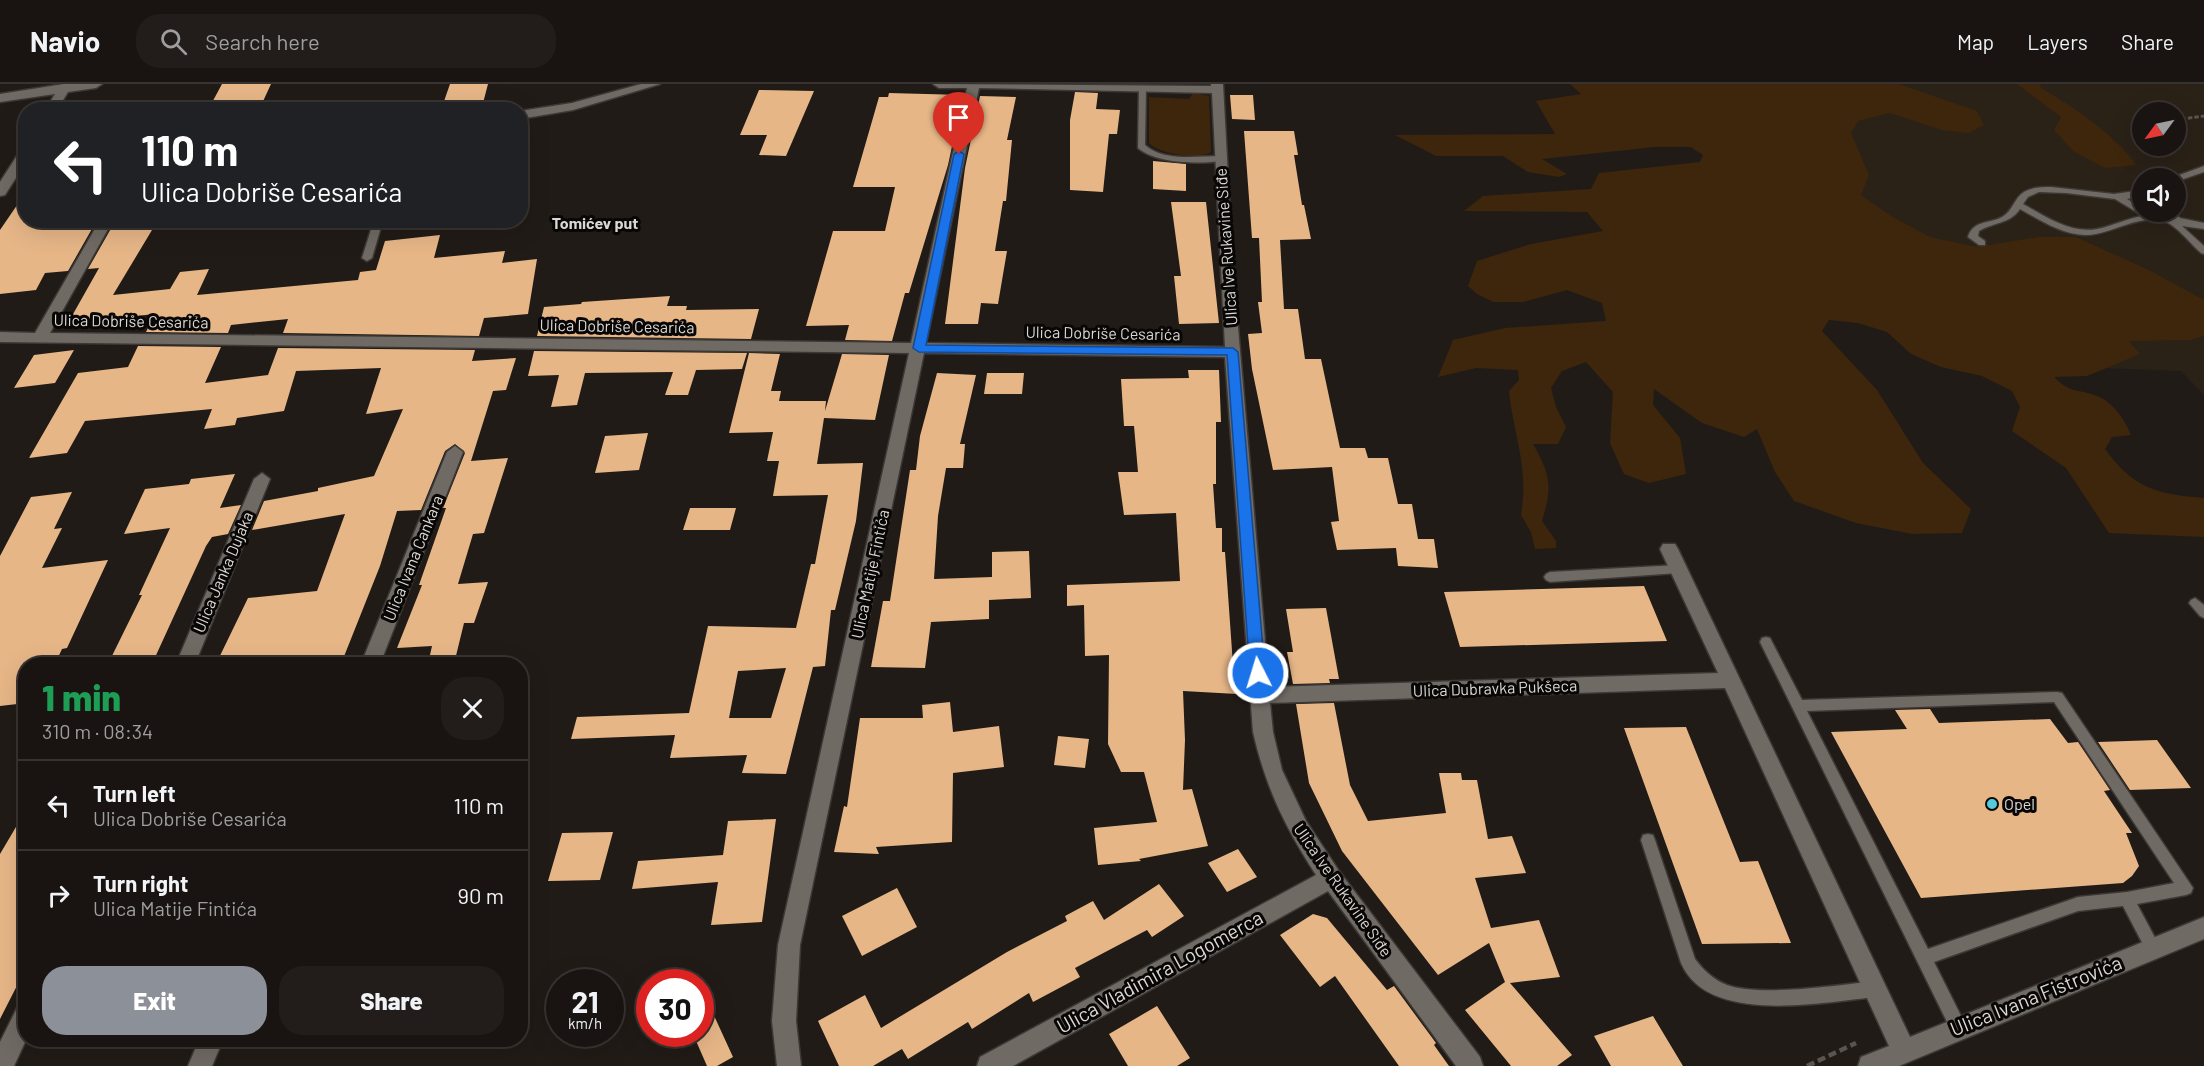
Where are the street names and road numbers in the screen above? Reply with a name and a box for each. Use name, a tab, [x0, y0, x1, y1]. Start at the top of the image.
street label: Ulica Ive Rukavine Siđe	[1211, 168, 1240, 326]
street label: Ulica Dobriše Cesarića	[53, 310, 209, 331]
street label: Ulica Dobriše Cesarića	[539, 315, 695, 336]
street label: Ulica Dobriše Cesarića	[1025, 322, 1181, 343]
street label: Ulica Ivana Cankara	[379, 492, 446, 623]
street label: Ulica Janka Dujaka	[188, 508, 257, 635]
street label: Ulica Matije Fintića	[847, 508, 892, 640]
street label: Ulica Dubravka Pukšeca	[1413, 675, 1577, 700]
street label: Ulica Ive Rukavine Siđe	[1290, 820, 1396, 960]
street label: Ulica Vladimira Logomerca	[1052, 904, 1267, 1038]
street label: Ulica Ivana Fistrovića	[1946, 950, 2125, 1041]

